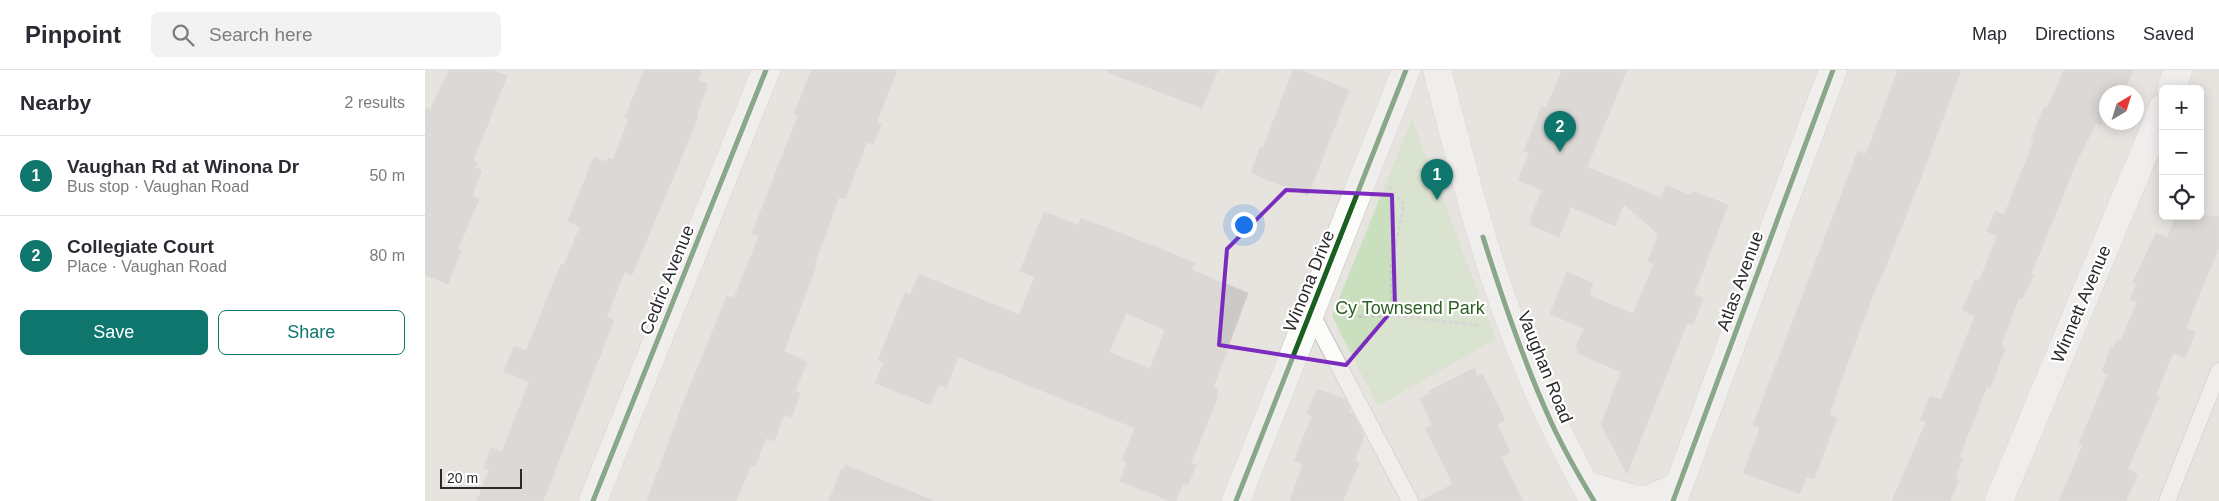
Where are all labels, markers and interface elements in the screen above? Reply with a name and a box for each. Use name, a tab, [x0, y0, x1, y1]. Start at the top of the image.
search box	[151, 12, 501, 57]
text: Pinpoint	[25, 21, 121, 48]
icon: search	[169, 21, 197, 49]
text: Search here	[209, 24, 313, 45]
text: Map	[1972, 24, 2007, 44]
text: Directions	[2035, 24, 2115, 44]
text: Saved	[2143, 24, 2194, 44]
north arrow	[2099, 85, 2144, 130]
map controls	[2159, 85, 2204, 220]
button: +	[2159, 85, 2204, 130]
text: Nearby	[20, 91, 91, 114]
text: 2 results	[345, 94, 405, 111]
pin: 2	[1544, 111, 1576, 152]
button: −	[2159, 130, 2204, 175]
text: Vaughan Rd at Winona Dr	[67, 156, 299, 177]
pin: 1	[1421, 159, 1453, 200]
text: 1	[32, 167, 40, 184]
text: 50 m	[369, 167, 405, 184]
button: locate	[2159, 175, 2204, 220]
text: Bus stop · Vaughan Road	[67, 178, 249, 195]
your location	[1231, 212, 1257, 238]
street label: Cedric Avenue	[636, 222, 698, 338]
street label: Winona Drive	[1279, 227, 1339, 335]
street label: Atlas Avenue	[1713, 228, 1767, 334]
text: Collegiate Court	[67, 236, 214, 257]
street label: Winnett Avenue	[2047, 242, 2115, 366]
text: 2	[32, 247, 40, 264]
text: 80 m	[369, 247, 405, 264]
text: Place · Vaughan Road	[67, 258, 227, 275]
park label: Cy Townsend Park	[1335, 298, 1486, 318]
street label: Vaughan Road	[1513, 308, 1577, 426]
button: Save	[20, 310, 208, 355]
button: Share	[218, 310, 405, 355]
scale bar	[440, 466, 523, 489]
text: 20 m	[447, 470, 478, 486]

